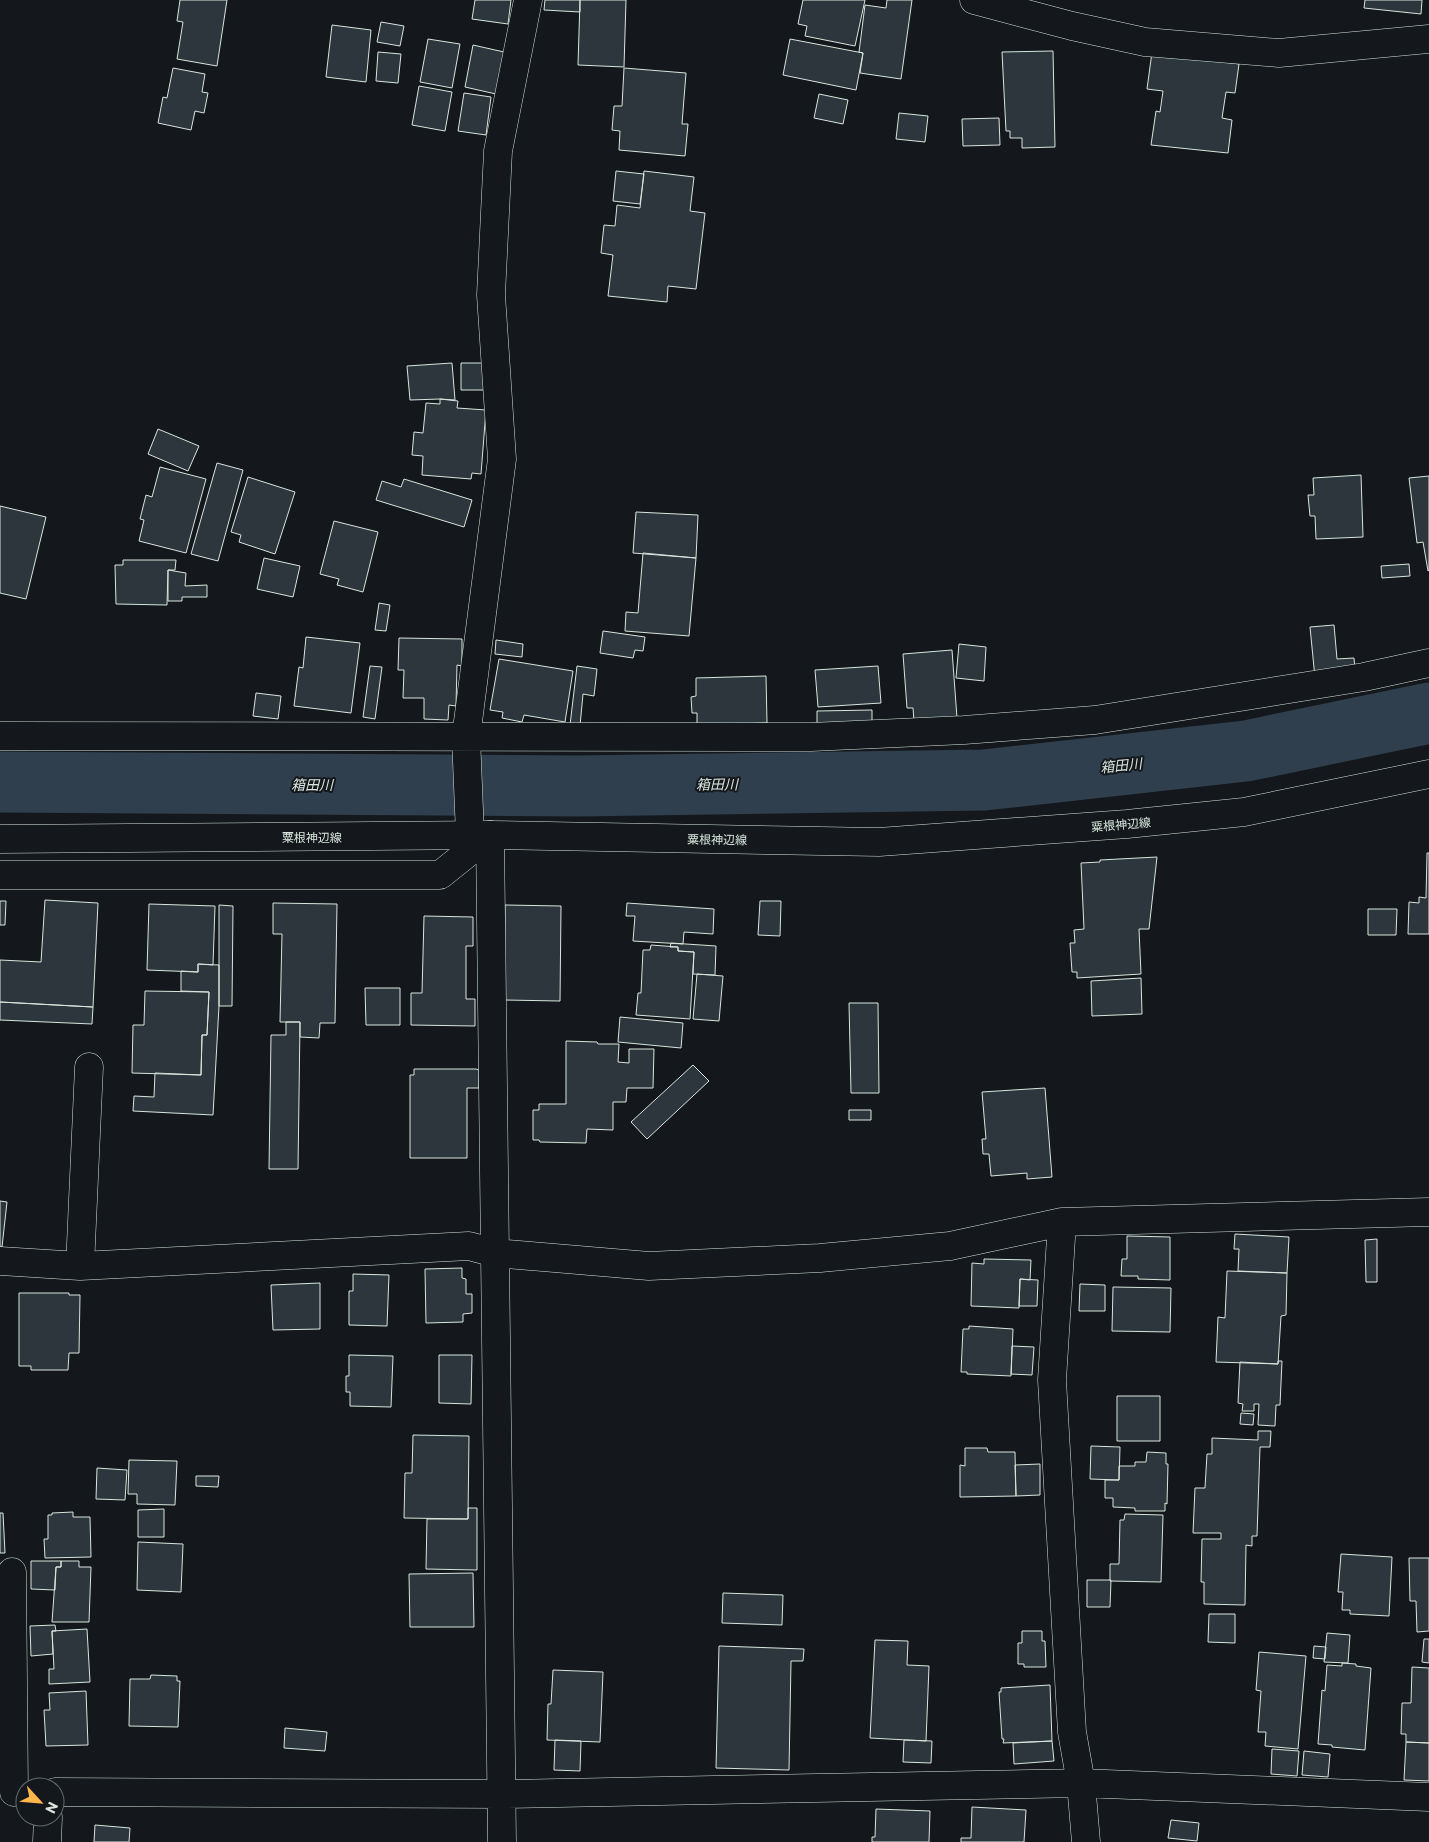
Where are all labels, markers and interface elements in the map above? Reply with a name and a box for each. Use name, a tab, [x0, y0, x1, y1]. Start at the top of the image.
water label: 箱田川	[1099, 754, 1145, 776]
water label: 箱田川	[696, 775, 740, 793]
water label: 箱田川	[291, 776, 335, 793]
street label: 粟根神辺線	[1090, 814, 1152, 834]
street label: 粟根神辺線	[282, 830, 342, 844]
street label: 粟根神辺線	[687, 831, 747, 847]
north arrow	[15, 1777, 65, 1827]
text: N	[42, 1799, 62, 1816]

